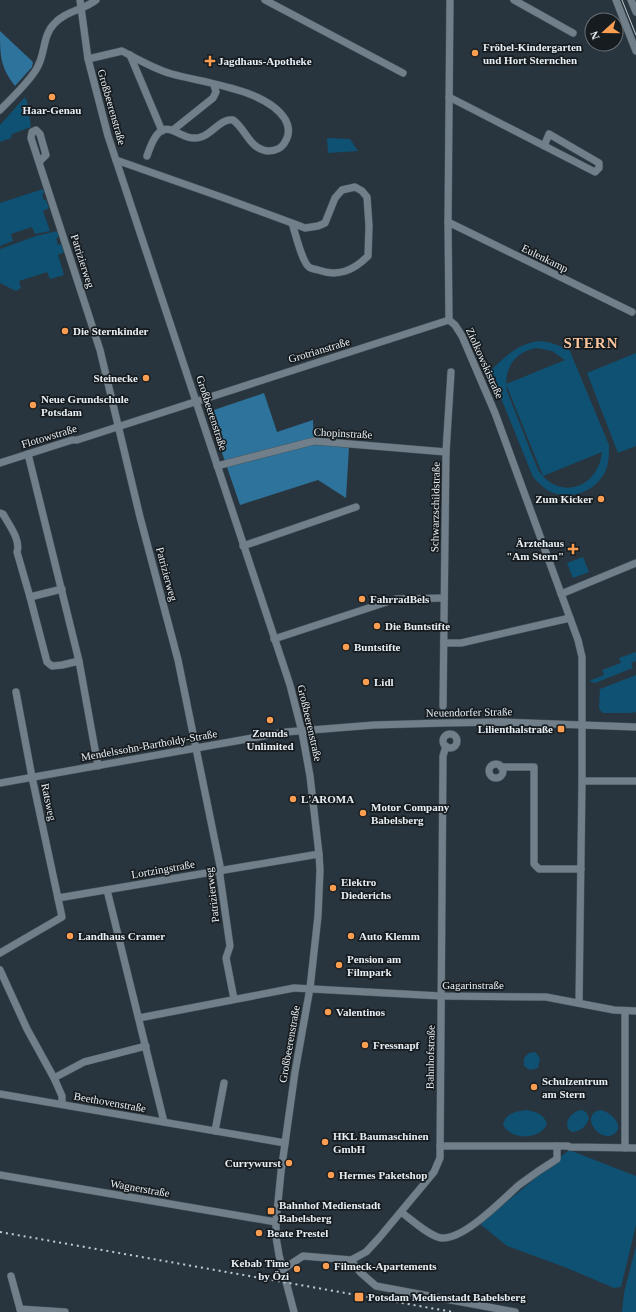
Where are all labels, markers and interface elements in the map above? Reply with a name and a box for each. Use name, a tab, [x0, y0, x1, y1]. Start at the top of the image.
north arrow	[584, 12, 624, 52]
text: N	[588, 30, 602, 41]
place label: Fröbel-Kindergarten und Hort Sternchen	[483, 41, 582, 66]
marker: Fröbel-Kindergarten und Hort Sternchen	[470, 48, 480, 58]
place label: Jagdhaus-Apotheke	[218, 55, 312, 67]
marker: Jagdhaus-Apotheke	[205, 56, 215, 66]
street label: Großbeerenstraße	[95, 68, 129, 146]
marker: Haar-Genau	[47, 92, 57, 102]
place label: Haar-Genau	[23, 104, 81, 116]
street label: Patrizierweg	[69, 233, 97, 290]
street label: Eulenkamp	[520, 242, 571, 275]
place label: Die Sternkinder	[73, 325, 149, 337]
marker: Die Sternkinder	[60, 326, 70, 336]
street label: Ziolkowskistraße	[464, 326, 506, 400]
street label: Grotrianstraße	[287, 335, 351, 365]
district label: STERN	[563, 335, 619, 351]
place label: Steinecke	[93, 372, 138, 384]
marker: Steinecke	[141, 373, 151, 383]
street label: Großbeerenstraße	[194, 374, 230, 452]
place label: Neue Grundschule Potsdam	[41, 393, 129, 418]
marker: Neue Grundschule Potsdam	[28, 400, 38, 410]
street label: Flotowstraße	[20, 422, 78, 450]
street label: Chopinstraße	[313, 425, 373, 441]
street label: Schwarzschildstraße	[428, 462, 442, 552]
place label: Zum Kicker	[535, 493, 593, 505]
marker: Zum Kicker	[596, 494, 606, 504]
place label: Ärztehaus "Am Stern"	[506, 537, 565, 562]
marker: Ärztehaus "Am Stern"	[567, 543, 579, 555]
street label: Patrizierweg	[154, 546, 180, 603]
place label: FahrradBels	[370, 593, 430, 605]
marker: FahrradBels	[357, 594, 367, 604]
place label: Die Buntstifte	[385, 620, 450, 632]
marker: Die Buntstifte	[372, 621, 382, 631]
place label: Buntstifte	[354, 641, 401, 653]
marker: Buntstifte	[341, 642, 351, 652]
place label: Lidl	[374, 676, 394, 688]
marker: Lidl	[361, 677, 371, 687]
street label: Großbeerenstraße	[295, 684, 325, 763]
street label: Neuendorfer Straße	[426, 705, 512, 719]
marker: Zounds Unlimited	[265, 715, 275, 725]
place label: Lilienthalstraße	[478, 723, 553, 735]
marker: Lilienthalstraße	[556, 724, 566, 734]
street label: Mendelssohn-Bartholdy-Straße	[80, 727, 218, 763]
place label: Zounds Unlimited	[246, 727, 294, 752]
street label: Ratsweg	[39, 782, 59, 822]
place label: L'AROMA	[301, 793, 354, 805]
marker: L'AROMA	[288, 794, 298, 804]
place label: Motor Company Babelsberg	[371, 801, 450, 826]
marker: Motor Company Babelsberg	[358, 808, 368, 818]
street label: Lortzingstraße	[130, 858, 196, 880]
street label: Patrizierweg	[203, 866, 221, 923]
place label: Elektro Diederichs	[341, 876, 392, 901]
marker: Elektro Diederichs	[328, 883, 338, 893]
place label: Landhaus Cramer	[78, 930, 165, 942]
place label: Auto Klemm	[359, 930, 420, 942]
marker: Landhaus Cramer	[65, 931, 75, 941]
marker: Auto Klemm	[346, 931, 356, 941]
place label: Pension am Filmpark	[347, 953, 401, 978]
marker: Pension am Filmpark	[334, 960, 344, 970]
street label: Gagarinstraße	[442, 979, 504, 991]
street label: Großbeerenstraße	[276, 1004, 302, 1084]
place label: Valentinos	[336, 1006, 386, 1018]
marker: Valentinos	[323, 1007, 333, 1017]
street label: Bahnhofstraße	[423, 1025, 437, 1089]
place label: Fressnapf	[373, 1039, 420, 1051]
marker: Fressnapf	[360, 1040, 370, 1050]
place label: Schulzentrum am Stern	[542, 1075, 608, 1100]
marker: Schulzentrum am Stern	[529, 1082, 539, 1092]
street label: Beethovenstraße	[73, 1090, 147, 1114]
place label: HKL Baumaschinen GmbH	[333, 1130, 429, 1155]
marker: HKL Baumaschinen GmbH	[320, 1137, 330, 1147]
place label: Currywurst	[225, 1157, 281, 1169]
marker: Currywurst	[284, 1158, 294, 1168]
place label: Hermes Paketshop	[339, 1169, 427, 1181]
marker: Hermes Paketshop	[326, 1170, 336, 1180]
street label: Wagnerstraße	[109, 1177, 171, 1199]
place label: Bahnhof Medienstadt Babelsberg	[279, 1199, 381, 1224]
marker: Bahnhof Medienstadt Babelsberg	[266, 1206, 276, 1216]
place label: Beate Prestel	[267, 1227, 328, 1239]
marker: Beate Prestel	[254, 1228, 264, 1238]
place label: Kebab Time by Özi	[231, 1257, 289, 1282]
place label: Filmeck-Apartements	[334, 1260, 437, 1272]
marker: Filmeck-Apartements	[321, 1261, 331, 1271]
marker: Kebab Time by Özi	[292, 1264, 302, 1274]
marker: Potsdam Medienstadt Babelsberg	[353, 1291, 365, 1303]
place label: Potsdam Medienstadt Babelsberg	[368, 1291, 526, 1303]

